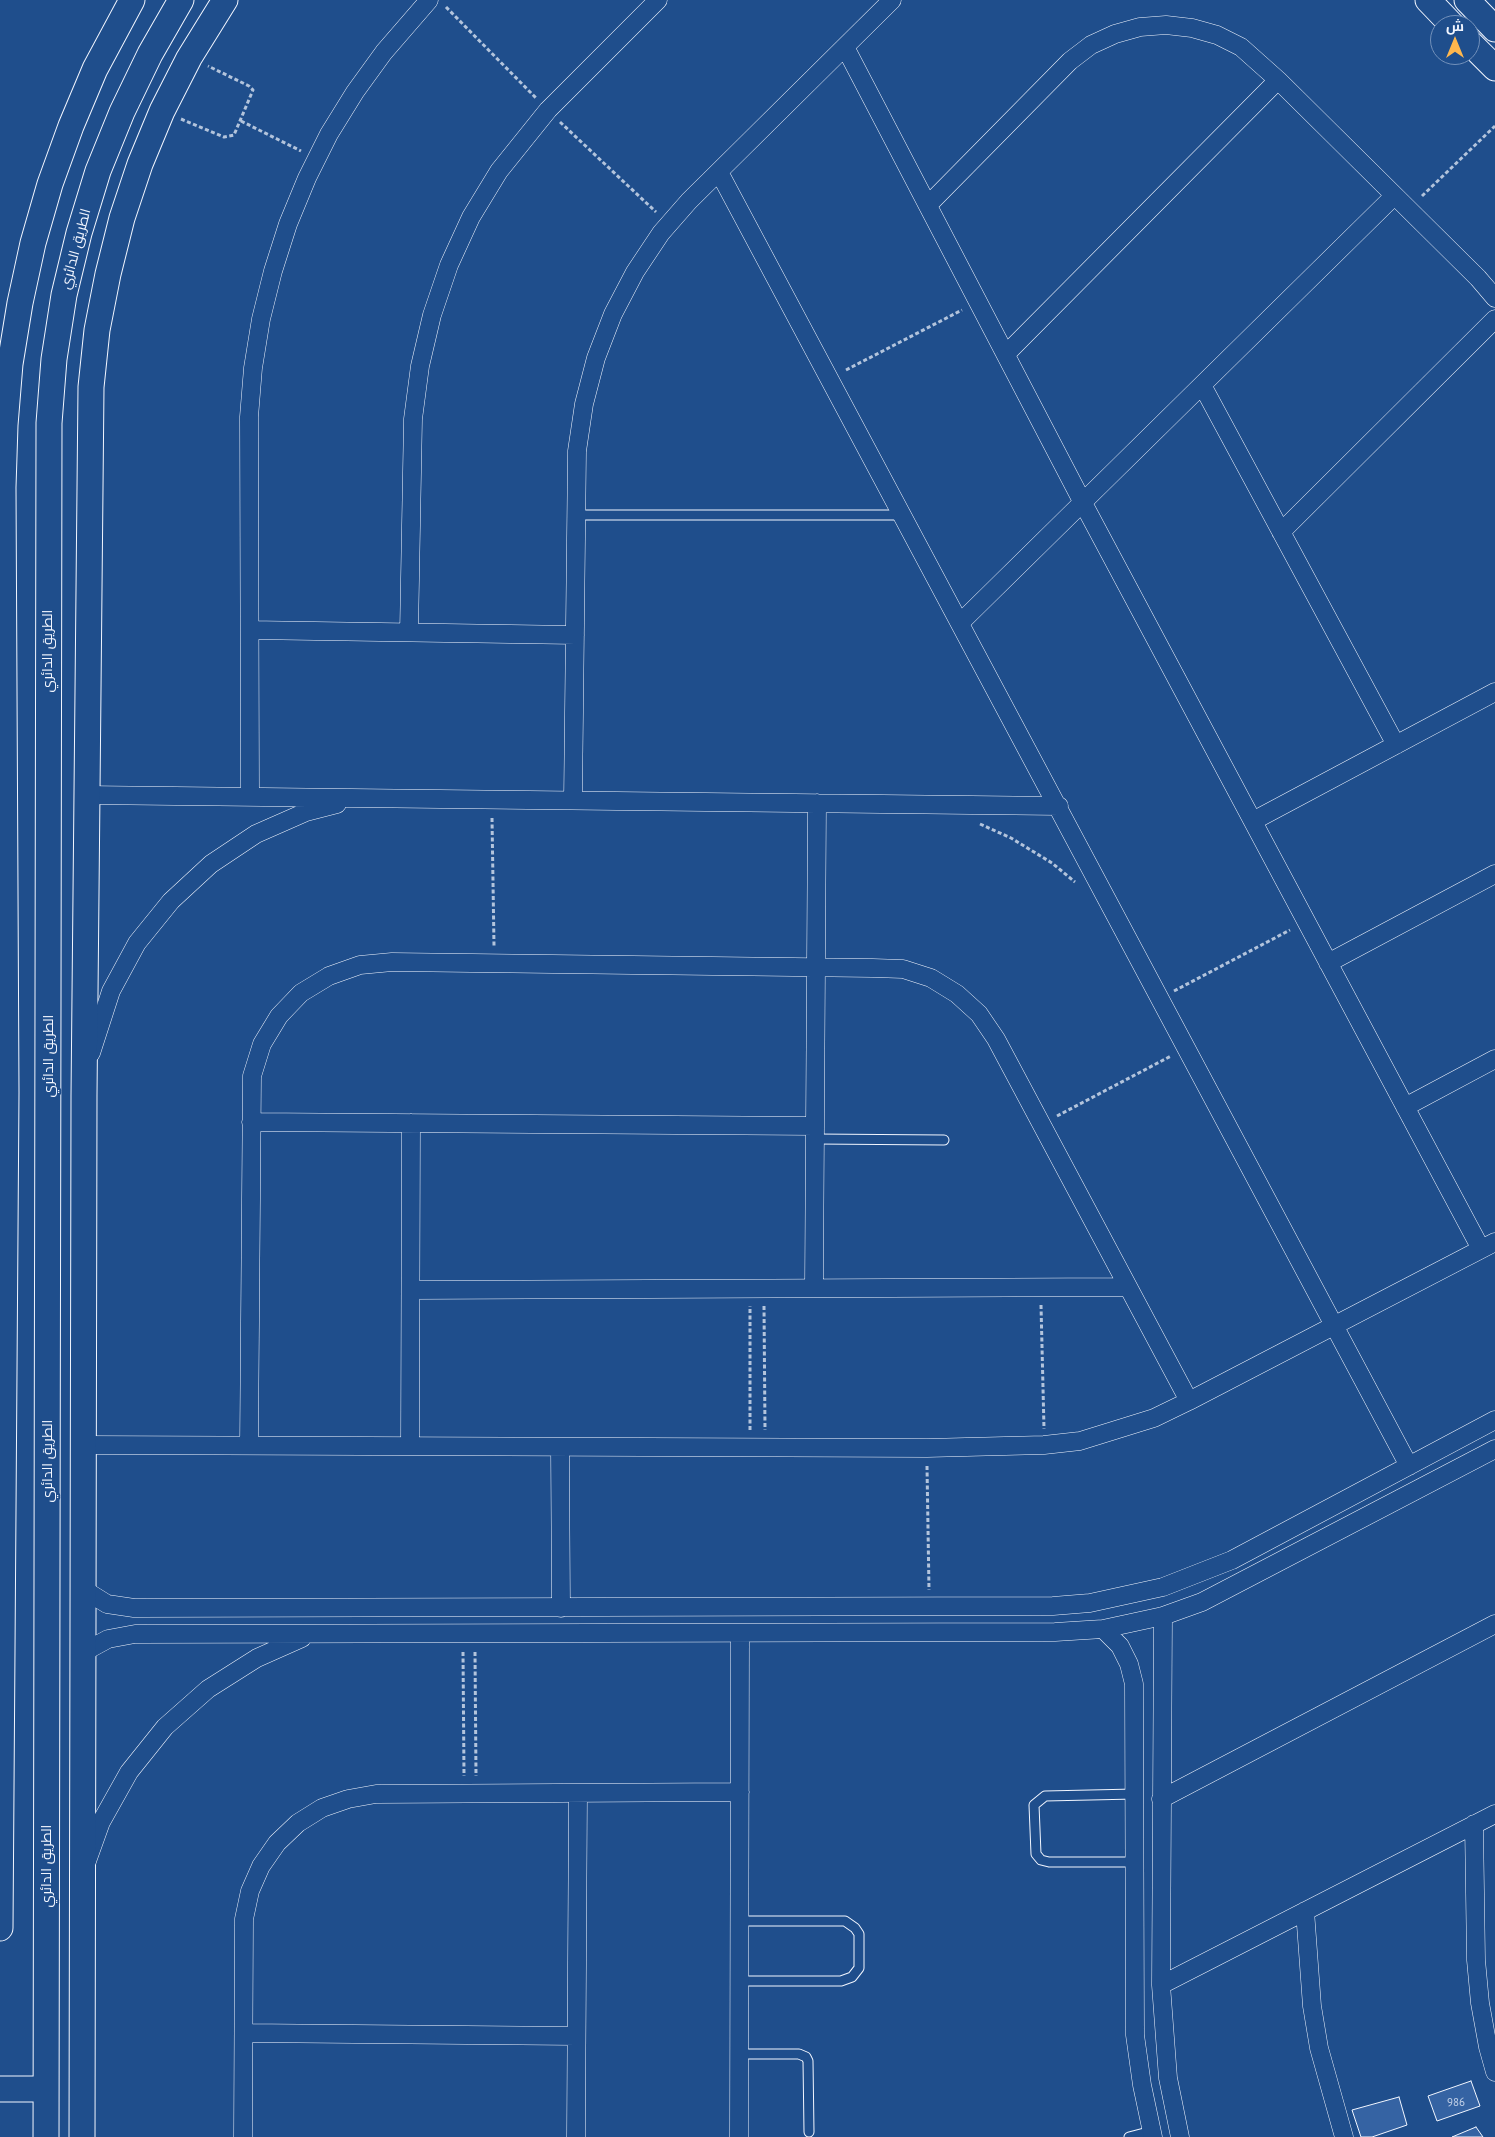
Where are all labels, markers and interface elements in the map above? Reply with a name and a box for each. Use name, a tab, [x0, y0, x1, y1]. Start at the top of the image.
north arrow	[1430, 15, 1480, 65]
text: ش	[1446, 17, 1464, 35]
street label: الطريق الدائري	[57, 207, 95, 291]
street label: الطريق الدائري	[40, 610, 56, 692]
street label: الطريق الدائري	[41, 1015, 57, 1097]
street label: الطريق الدائري	[40, 1420, 56, 1502]
street label: الطريق الدائري	[39, 1825, 55, 1907]
house number: 986	[1447, 2096, 1465, 2110]

